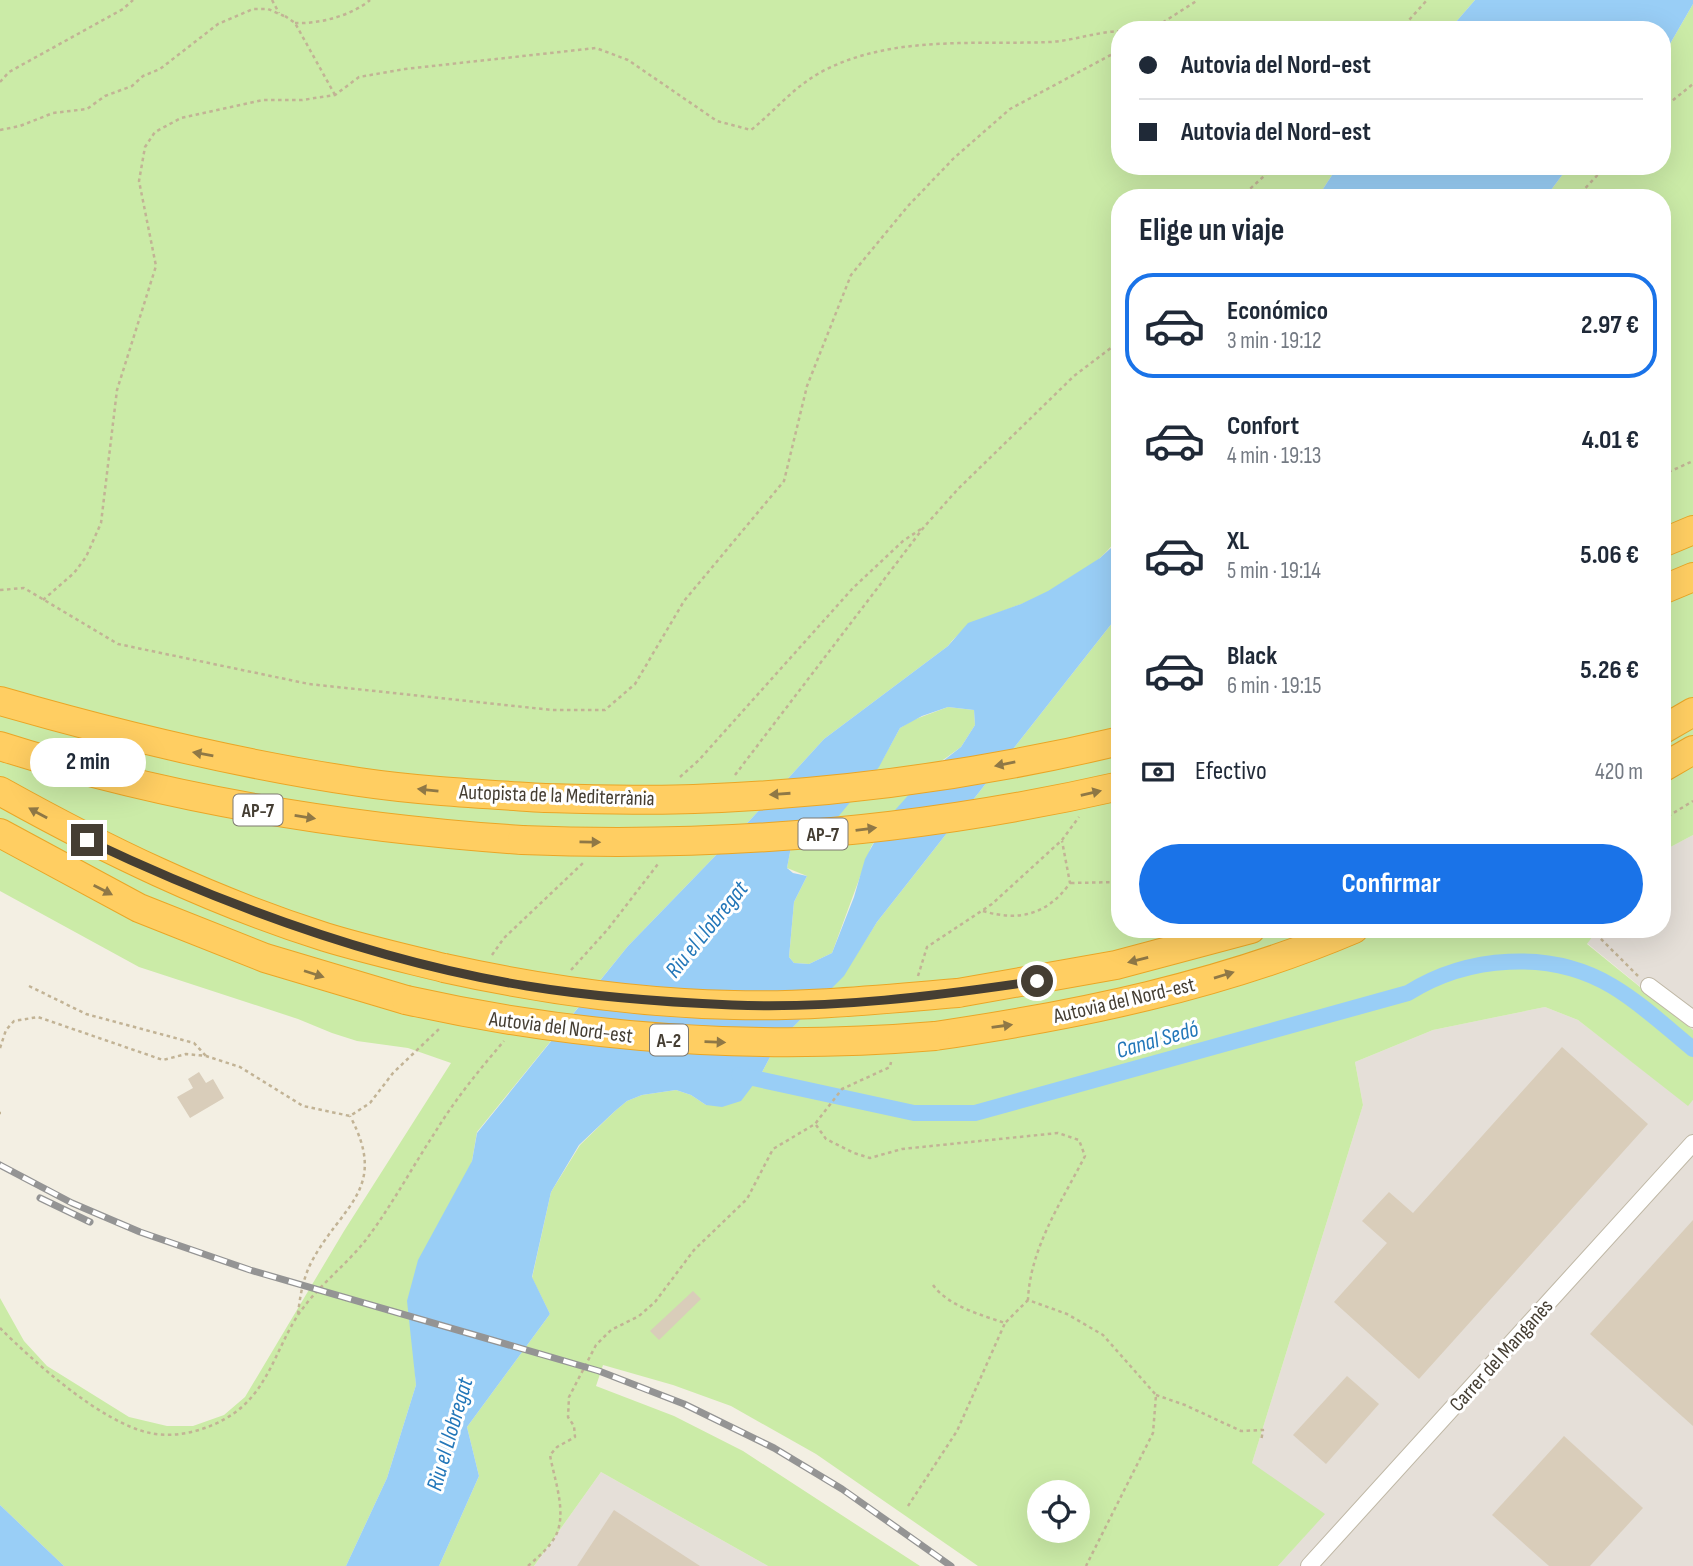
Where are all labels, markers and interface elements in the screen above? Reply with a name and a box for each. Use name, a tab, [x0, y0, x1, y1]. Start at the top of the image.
text: Autovia del Nord-est	[1181, 50, 1371, 81]
text: Autovia del Nord-est	[1181, 117, 1371, 148]
text: Elige un viaje	[1139, 211, 1284, 250]
icon: car	[1143, 294, 1206, 357]
text: Económico	[1227, 296, 1328, 327]
text: 2.97 €	[1581, 310, 1639, 341]
text: 3 min · 19:12	[1227, 327, 1321, 355]
icon: car	[1143, 409, 1206, 472]
text: Confort	[1227, 411, 1299, 442]
text: 4.01 €	[1582, 425, 1639, 456]
text: 4 min · 19:13	[1227, 442, 1321, 470]
icon: car	[1143, 524, 1206, 587]
text: XL	[1227, 526, 1249, 557]
text: 5.06 €	[1580, 540, 1639, 571]
text: 5 min · 19:14	[1227, 557, 1321, 585]
icon: car	[1143, 639, 1206, 702]
text: Black	[1227, 641, 1277, 672]
text: 5.26 €	[1580, 655, 1639, 686]
text: 6 min · 19:15	[1227, 672, 1321, 700]
callout: 2 min	[29, 738, 145, 788]
text: 2 min	[66, 748, 110, 776]
one-way arrow	[192, 748, 214, 759]
icon: cash	[1139, 753, 1177, 791]
text: Efectivo	[1195, 756, 1267, 787]
text: 420 m	[1595, 758, 1643, 786]
one-way arrow	[994, 759, 1016, 770]
street label: Autopista de la Mediterrània	[458, 780, 655, 811]
one-way arrow	[416, 784, 438, 795]
one-way arrow	[1080, 787, 1102, 798]
one-way arrow	[769, 789, 791, 800]
road number: AP-7	[233, 794, 282, 825]
one-way arrow	[29, 807, 48, 819]
one-way arrow	[294, 812, 316, 823]
road number: AP-7	[798, 818, 848, 849]
route end	[71, 824, 103, 856]
one-way arrow	[855, 824, 877, 835]
one-way arrow	[580, 836, 602, 848]
button: Confirmar	[1139, 844, 1643, 924]
water label: Riu el Llobregat	[659, 875, 755, 984]
one-way arrow	[93, 884, 113, 895]
one-way arrow	[1126, 955, 1148, 966]
route start	[1021, 965, 1053, 997]
one-way arrow	[303, 969, 324, 980]
one-way arrow	[1214, 970, 1235, 980]
street label: Autovia del Nord-est	[1050, 972, 1197, 1029]
street label: Autovia del Nord-est	[487, 1006, 634, 1049]
water label: Canal Sedó	[1113, 1015, 1202, 1065]
one-way arrow	[992, 1020, 1014, 1031]
road number: A-2	[650, 1024, 688, 1056]
one-way arrow	[705, 1036, 727, 1048]
street label: Carrer del Manganès	[1444, 1294, 1558, 1417]
water label: Riu el Llobregat	[420, 1373, 480, 1494]
map controls	[1027, 1480, 1090, 1543]
button: locate	[1027, 1480, 1090, 1543]

